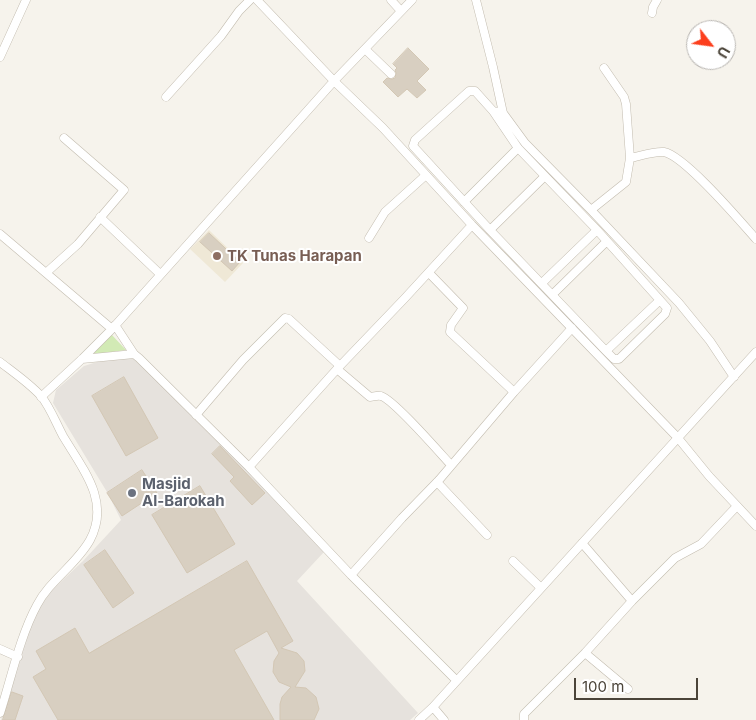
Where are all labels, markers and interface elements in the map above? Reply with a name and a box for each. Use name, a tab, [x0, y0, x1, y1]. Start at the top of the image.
north arrow	[686, 20, 736, 70]
text: U	[714, 44, 733, 61]
place label: TK Tunas Harapan	[227, 247, 362, 265]
marker: TK Tunas Harapan	[211, 250, 223, 262]
place label: Masjid Al-Barokah	[142, 475, 225, 510]
marker: Masjid Al-Barokah	[126, 487, 138, 499]
scale bar	[576, 668, 700, 700]
text: 100 m	[582, 677, 624, 696]

